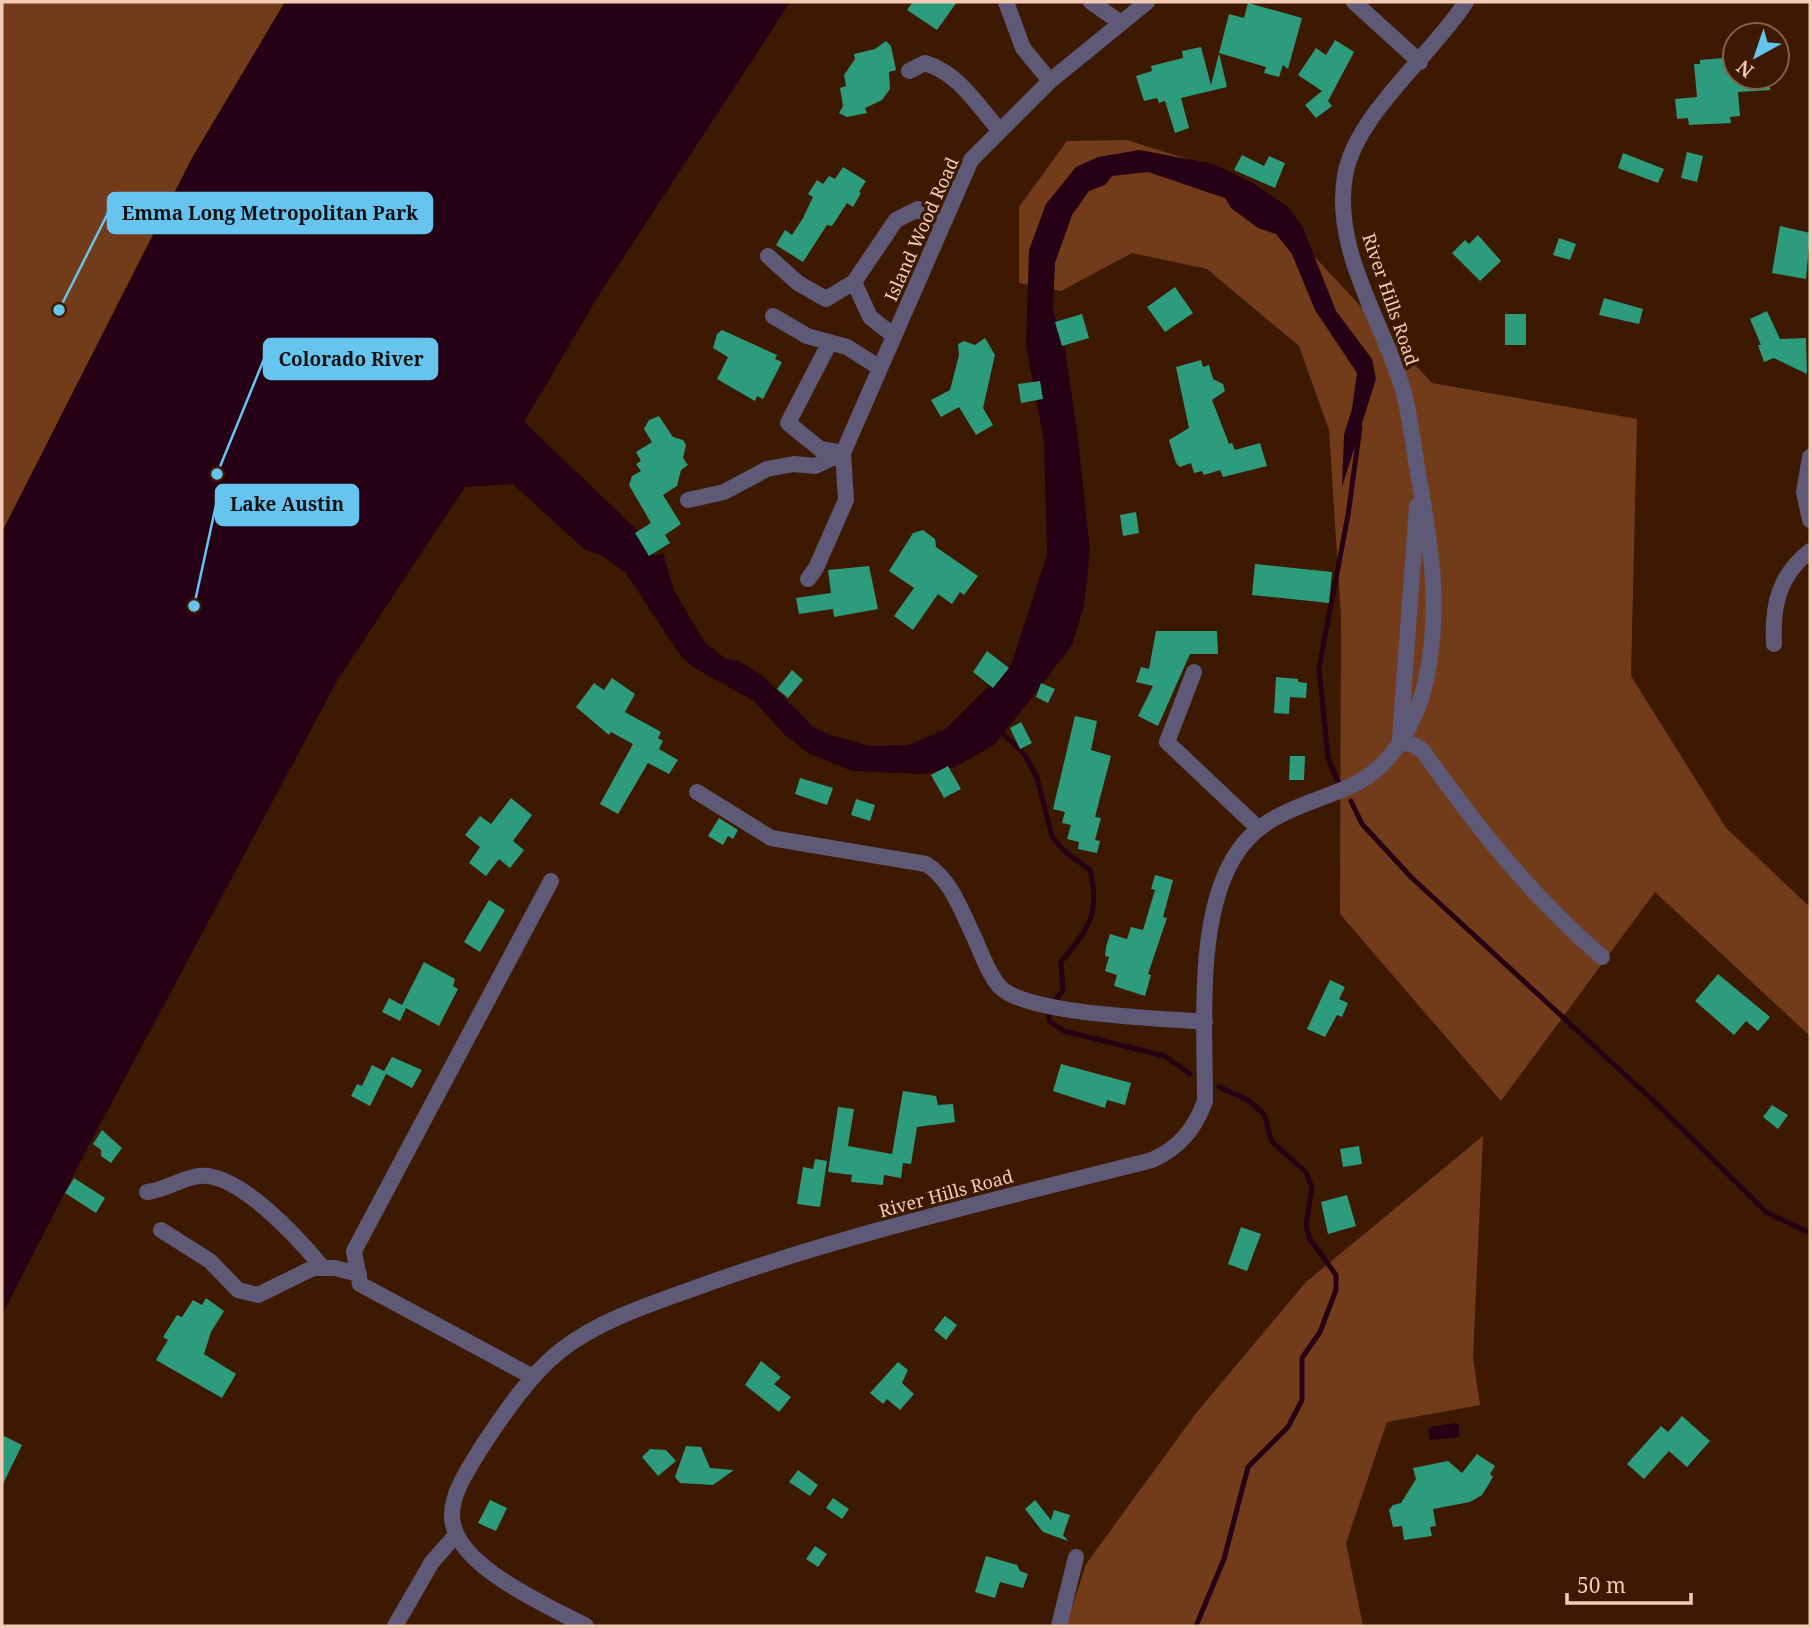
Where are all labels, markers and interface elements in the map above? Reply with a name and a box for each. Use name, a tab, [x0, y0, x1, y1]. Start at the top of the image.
north arrow	[1721, 21, 1791, 91]
text: N	[1731, 54, 1759, 84]
street label: Island Wood Road	[878, 153, 964, 305]
callout: Emma Long Metropolitan Park	[108, 193, 432, 233]
text: Emma Long Metropolitan Park	[122, 200, 419, 226]
street label: River Hills Road	[1357, 230, 1425, 368]
callout: Colorado River	[264, 339, 437, 379]
text: Colorado River	[278, 346, 424, 372]
callout: Lake Austin	[216, 485, 358, 525]
text: Lake Austin	[230, 491, 344, 517]
street label: River Hills Road	[876, 1164, 1016, 1222]
scale bar	[1567, 1562, 1691, 1606]
text: 50 m	[1577, 1571, 1626, 1599]

